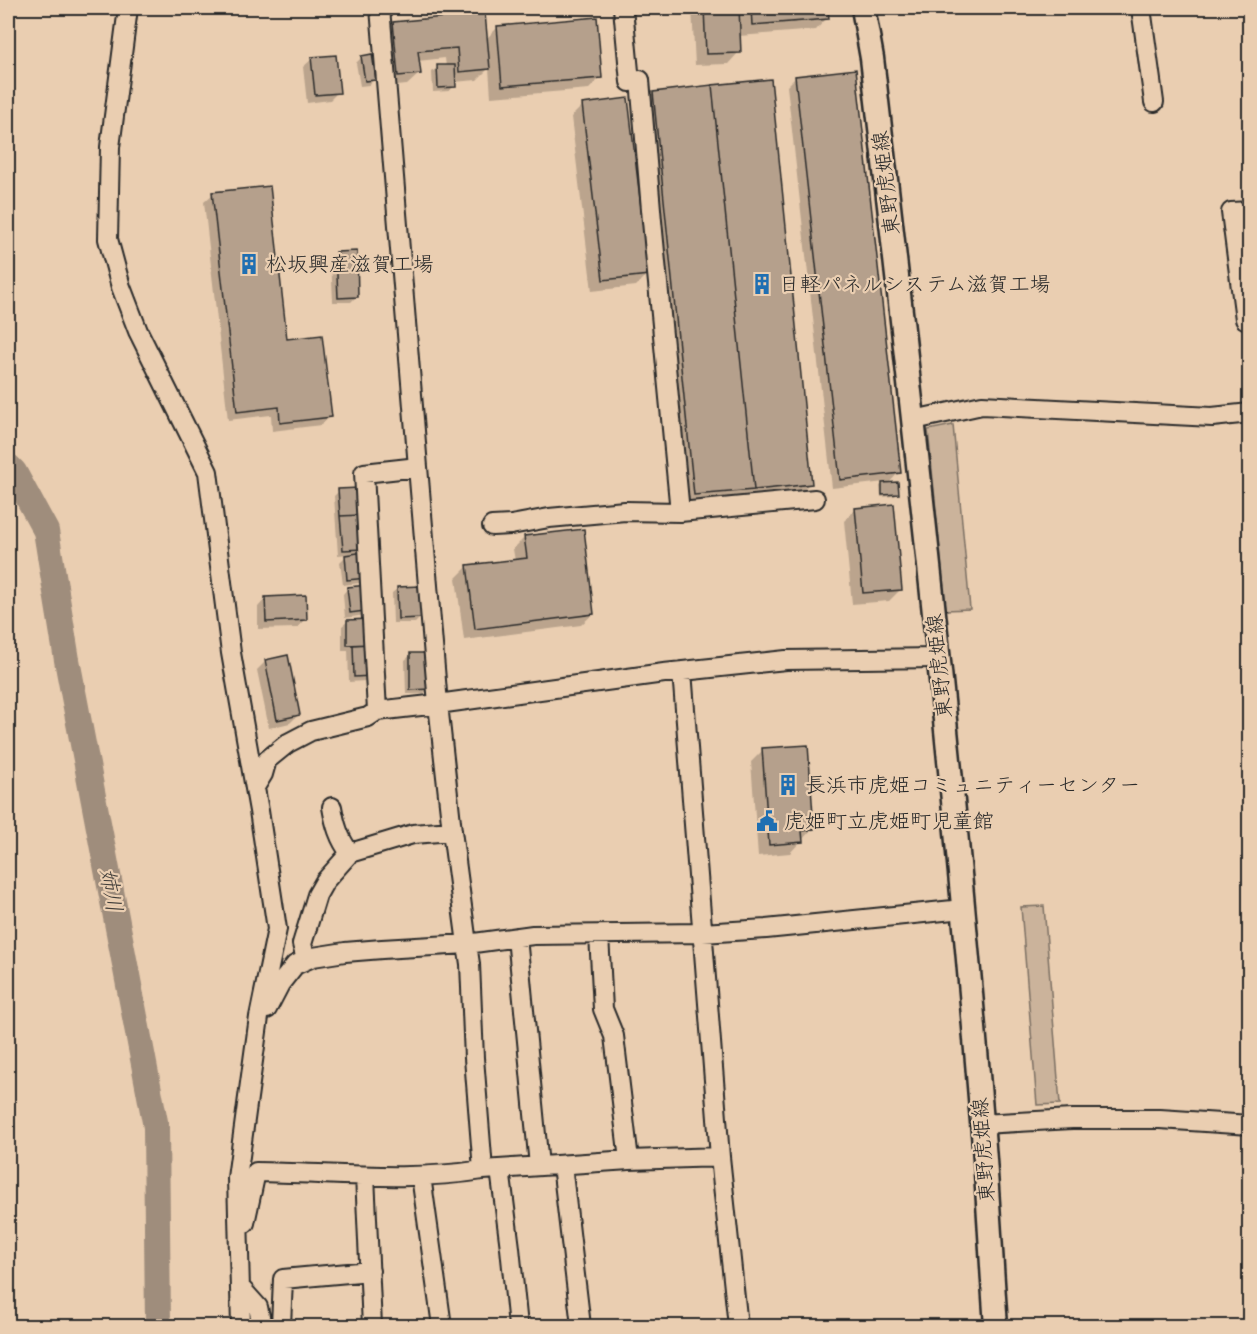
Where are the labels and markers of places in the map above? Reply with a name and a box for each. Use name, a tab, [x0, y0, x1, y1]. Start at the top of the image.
building icon: 松坂興産滋賀工場	[237, 252, 261, 276]
place label: 松坂興産滋賀工場	[266, 254, 434, 280]
building icon: 日軽パネルシステム滋賀工場	[750, 272, 774, 296]
place label: 日軽パネルシステム滋賀工場	[779, 274, 1051, 300]
building icon: 長浜市虎姫コミュニティーセンター	[776, 773, 800, 797]
place label: 長浜市虎姫コミュニティーセンター	[805, 774, 1140, 801]
public building icon: 虎姫町立虎姫町児童館	[755, 809, 779, 833]
place label: 虎姫町立虎姫町児童館	[784, 810, 994, 837]

